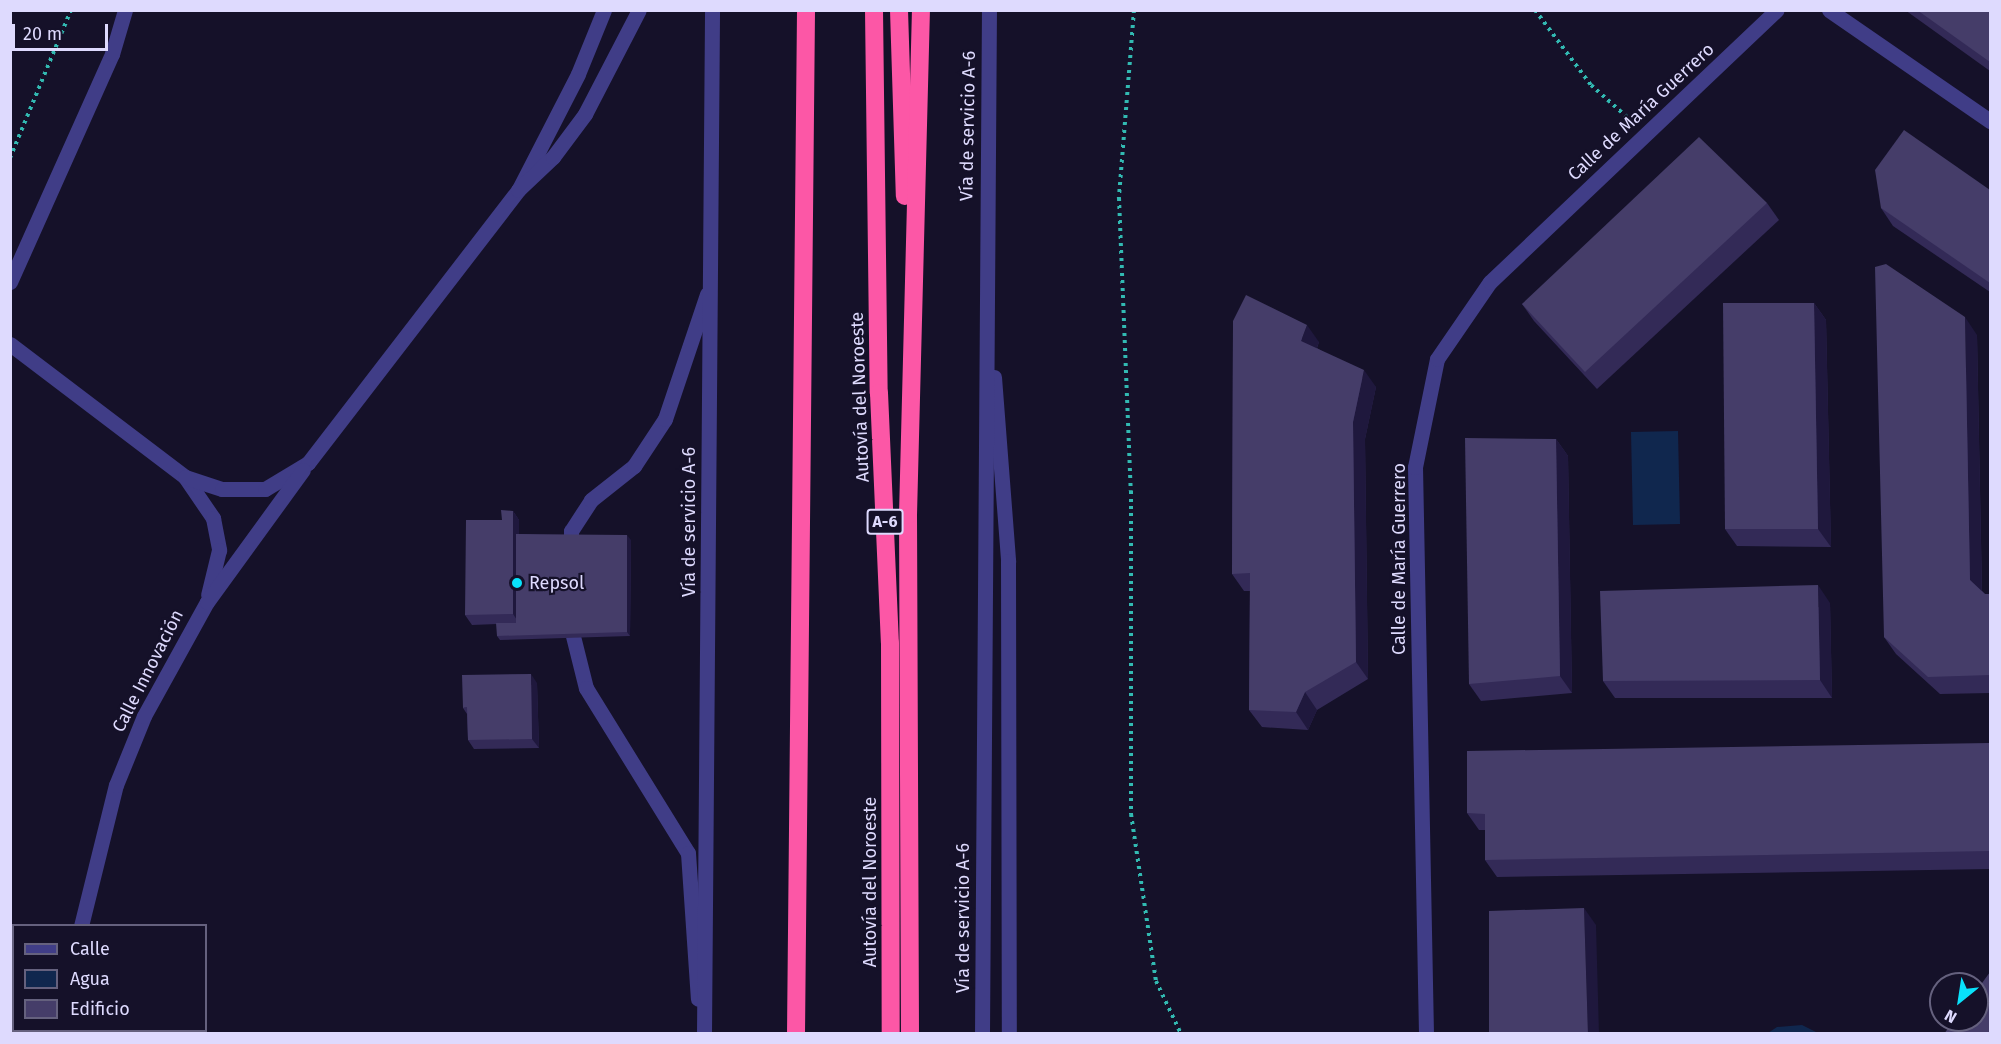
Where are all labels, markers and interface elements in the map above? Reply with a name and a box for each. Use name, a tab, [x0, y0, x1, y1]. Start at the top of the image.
scale bar	[15, 12, 111, 50]
text: 20 m	[23, 23, 62, 45]
street label: Calle de María Guerrero	[1563, 39, 1719, 185]
street label: Vía de servicio A-6	[956, 51, 980, 201]
street label: Autovía del Noroeste	[846, 311, 874, 483]
street label: Vía de servicio A-6	[678, 447, 700, 597]
street label: Calle de María Guerrero	[1388, 463, 1410, 655]
road number: A-6	[866, 509, 904, 535]
place label: Repsol	[529, 572, 584, 594]
marker: Repsol	[510, 576, 524, 590]
street label: Calle Innovación	[108, 606, 188, 736]
street label: Autovía del Noroeste	[859, 797, 881, 967]
street label: Vía de servicio A-6	[952, 843, 974, 993]
legend	[12, 924, 207, 1032]
text: Calle	[70, 938, 110, 960]
text: Agua	[70, 968, 110, 990]
north arrow	[1929, 972, 1989, 1032]
text: Edificio	[70, 998, 130, 1020]
text: N	[1941, 1005, 1960, 1027]

